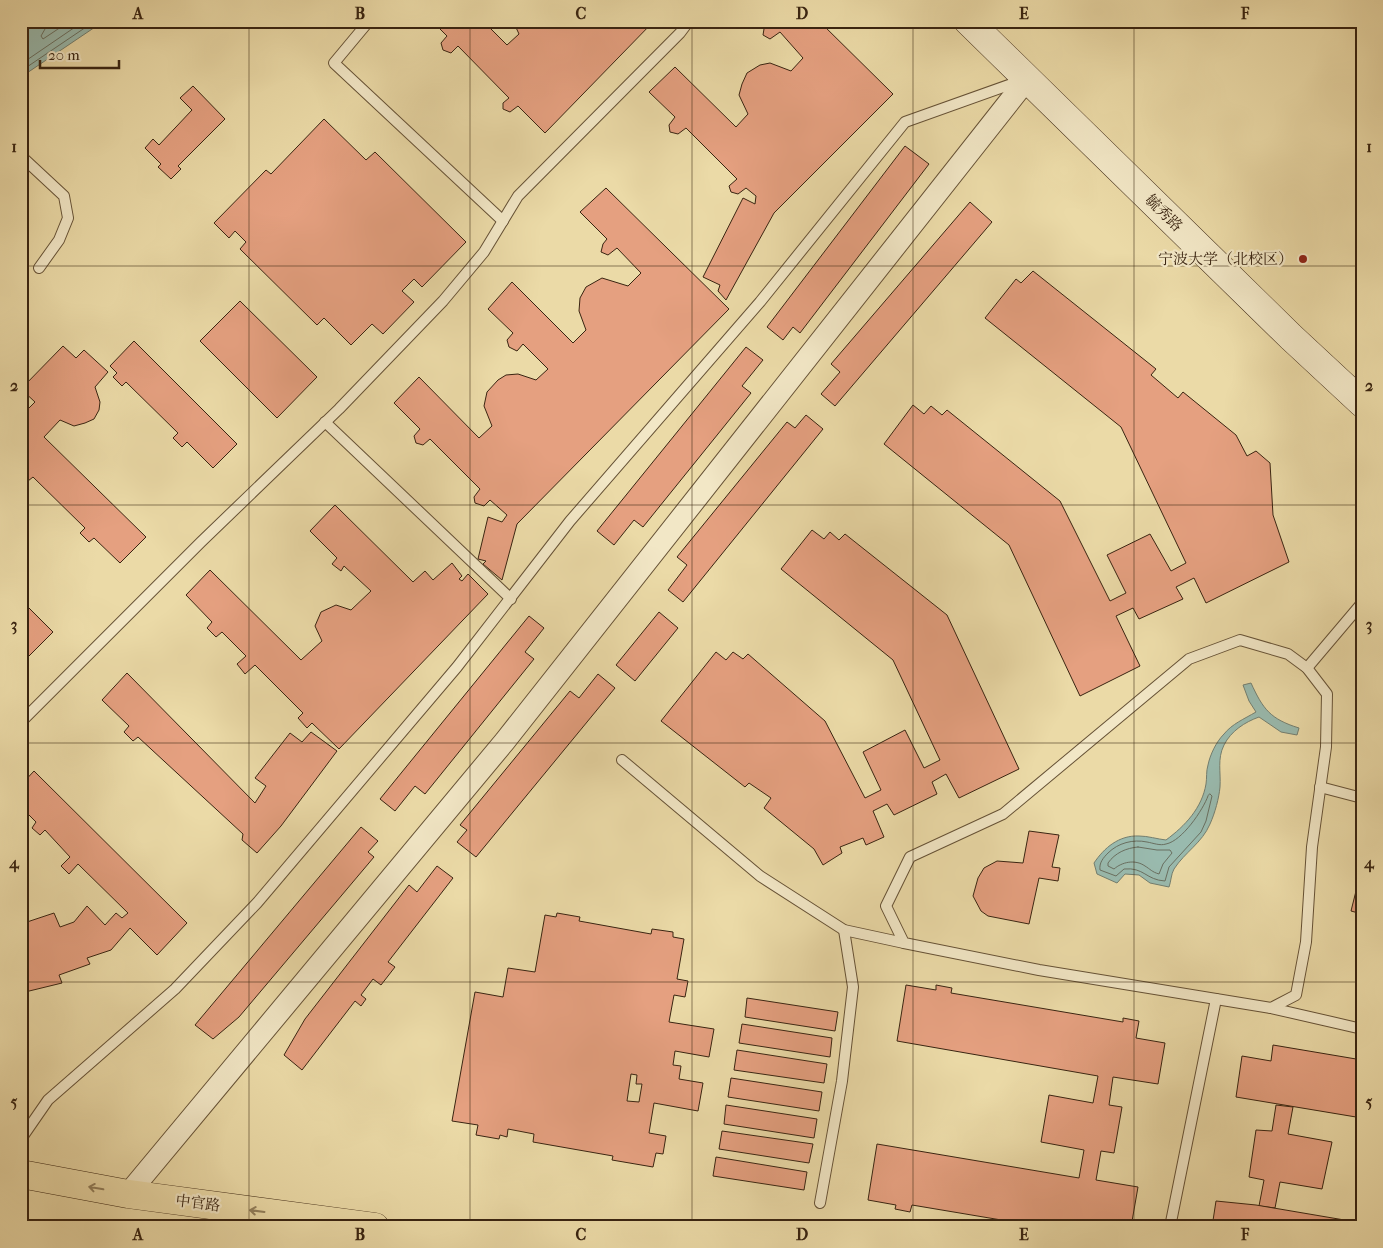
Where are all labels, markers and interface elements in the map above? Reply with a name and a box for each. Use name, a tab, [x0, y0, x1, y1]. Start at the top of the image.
text: A	[132, 4, 144, 23]
text: B	[355, 4, 365, 23]
text: C	[576, 4, 587, 23]
text: D	[796, 4, 808, 23]
text: E	[1019, 4, 1029, 23]
text: F	[1240, 4, 1250, 23]
scale bar	[40, 38, 119, 70]
text: 20 m	[48, 46, 80, 64]
text: 1	[11, 137, 17, 156]
text: 1	[1366, 137, 1372, 156]
street label: 毓秀路	[1142, 191, 1186, 235]
place label: 宁波大学（北校区）	[1158, 250, 1293, 268]
marker: 宁波大学（北校区）	[1297, 253, 1309, 265]
text: 2	[10, 376, 18, 395]
text: 2	[1365, 376, 1373, 395]
text: 3	[11, 615, 17, 635]
text: 3	[1366, 615, 1372, 635]
text: 4	[8, 853, 20, 873]
text: 4	[1363, 853, 1375, 873]
text: 5	[11, 1092, 18, 1111]
text: 5	[1366, 1092, 1373, 1111]
one-way arrow	[89, 1183, 105, 1193]
street label: 中官路	[175, 1191, 221, 1215]
one-way arrow	[250, 1205, 266, 1215]
text: A	[132, 1225, 144, 1244]
text: B	[355, 1225, 365, 1244]
text: C	[576, 1225, 587, 1244]
text: D	[796, 1225, 808, 1244]
text: E	[1019, 1225, 1029, 1244]
text: F	[1240, 1225, 1250, 1244]

